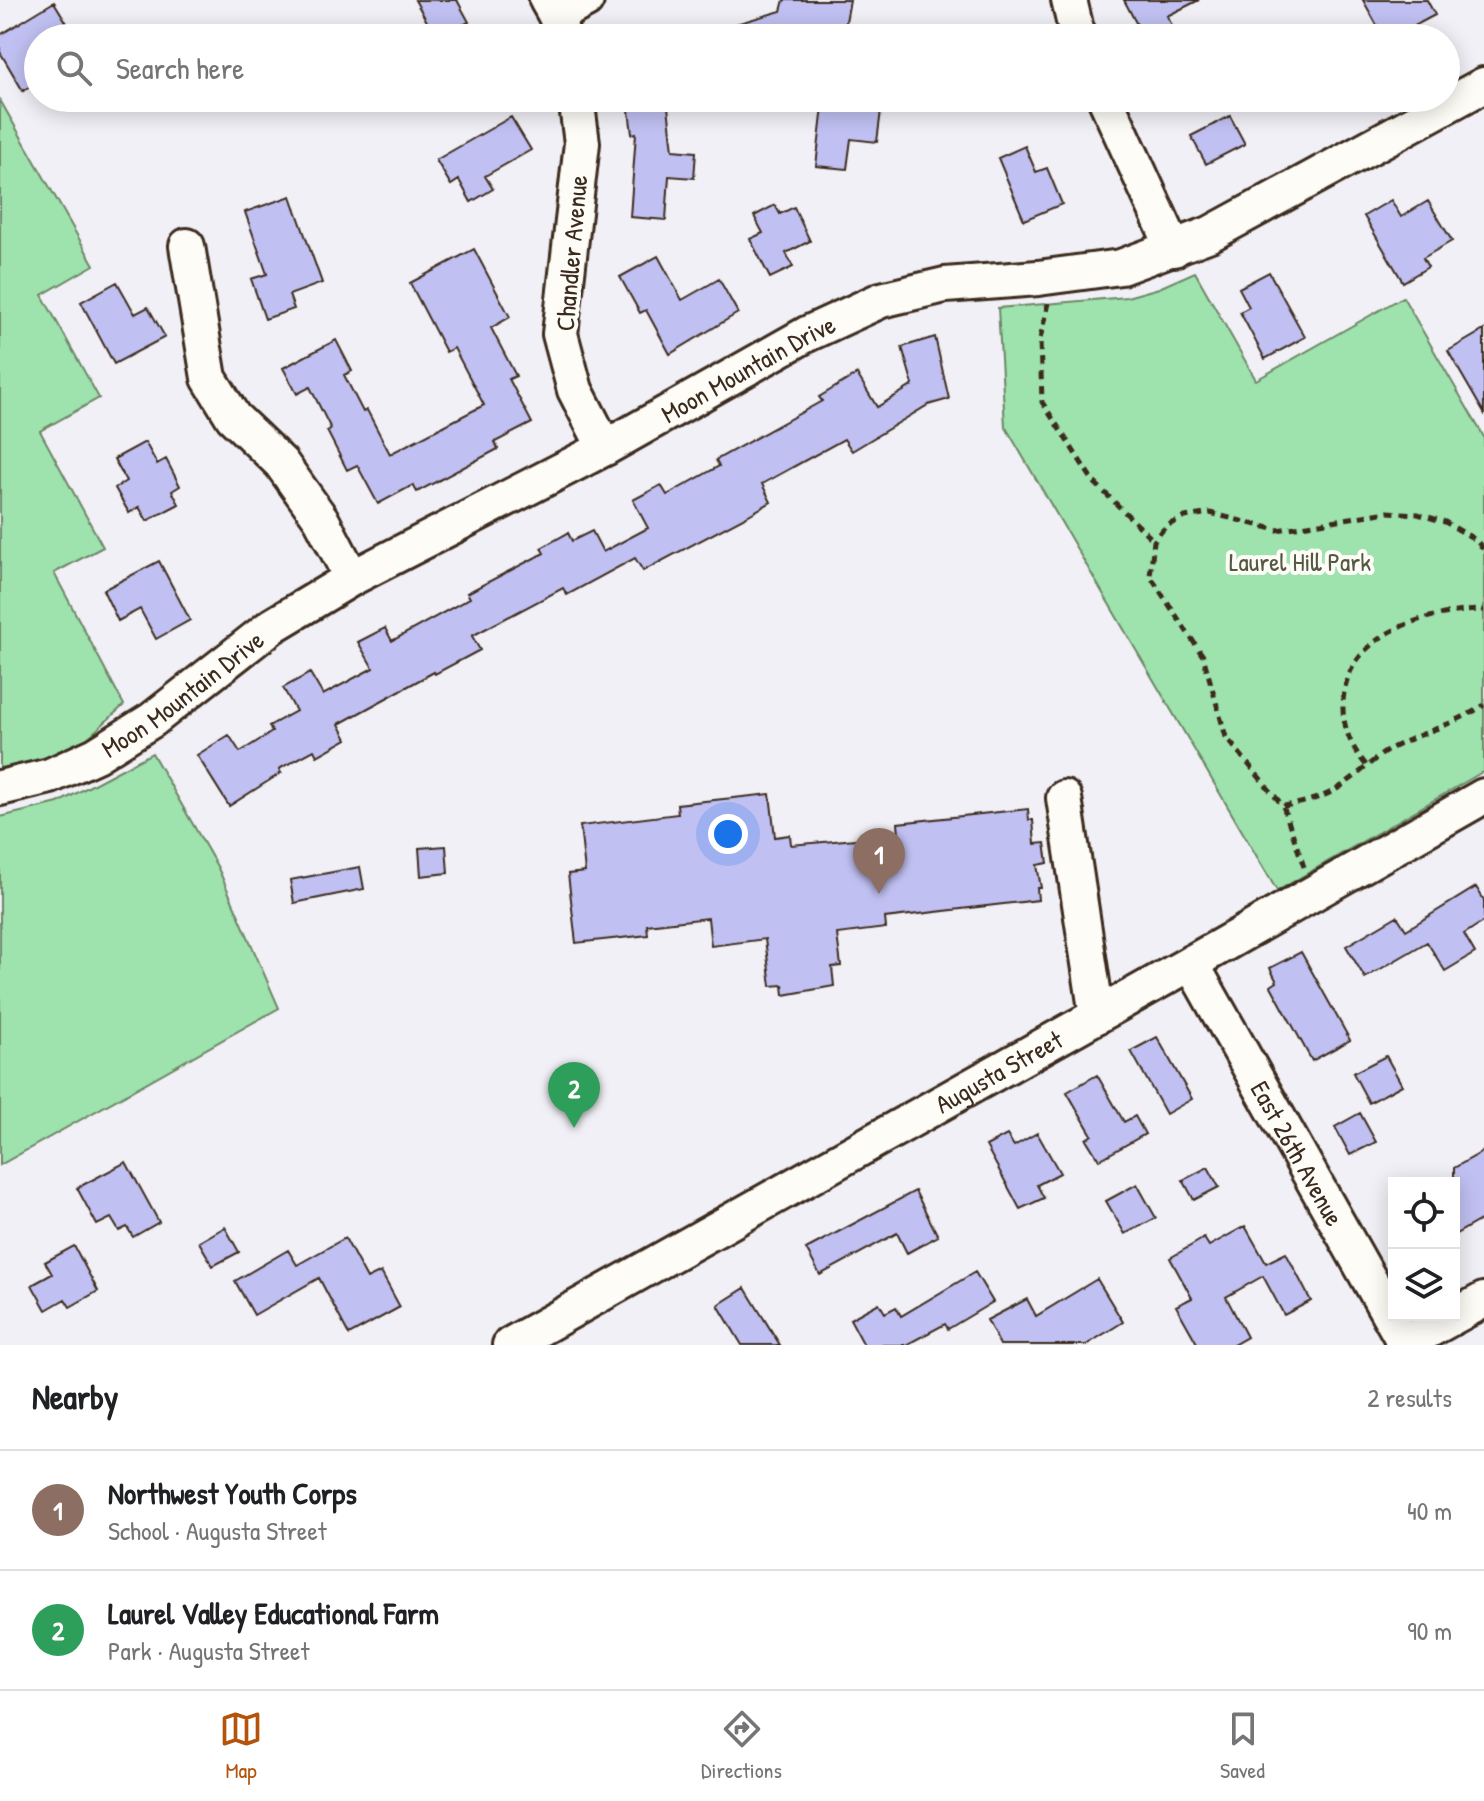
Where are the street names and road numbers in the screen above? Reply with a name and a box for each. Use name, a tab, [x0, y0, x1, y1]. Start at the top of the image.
street label: Chandler Avenue	[547, 174, 595, 332]
street label: Moon Mountain Drive	[655, 306, 841, 430]
street label: Moon Mountain Drive	[94, 622, 271, 765]
street label: Augusta Street	[928, 1021, 1069, 1121]
street label: East 26th Avenue	[1243, 1074, 1353, 1232]

